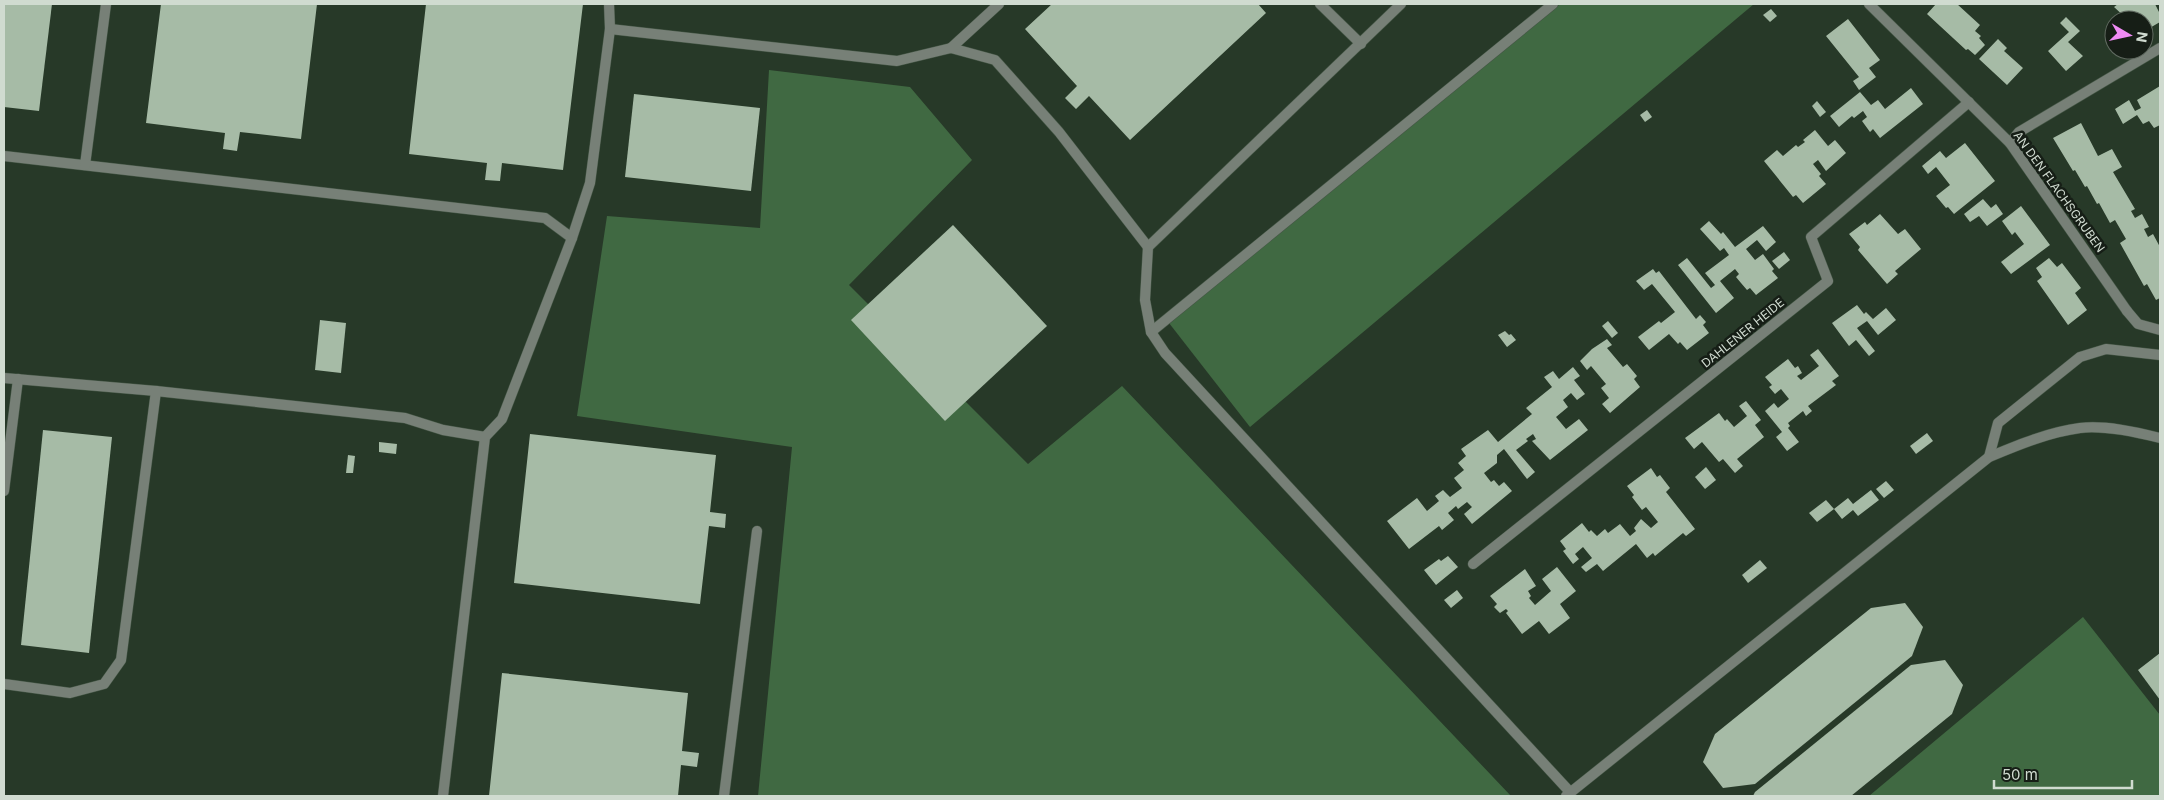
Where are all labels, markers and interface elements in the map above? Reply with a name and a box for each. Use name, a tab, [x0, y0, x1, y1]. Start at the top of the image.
north arrow	[2104, 10, 2154, 60]
text: N	[2133, 31, 2152, 44]
street label: AN DEN FLACHSGRUBEN	[2010, 128, 2108, 255]
street label: DAHLENER HEIDE	[1698, 295, 1787, 371]
scale bar	[1994, 758, 2132, 790]
text: 50 m	[2002, 765, 2038, 784]

